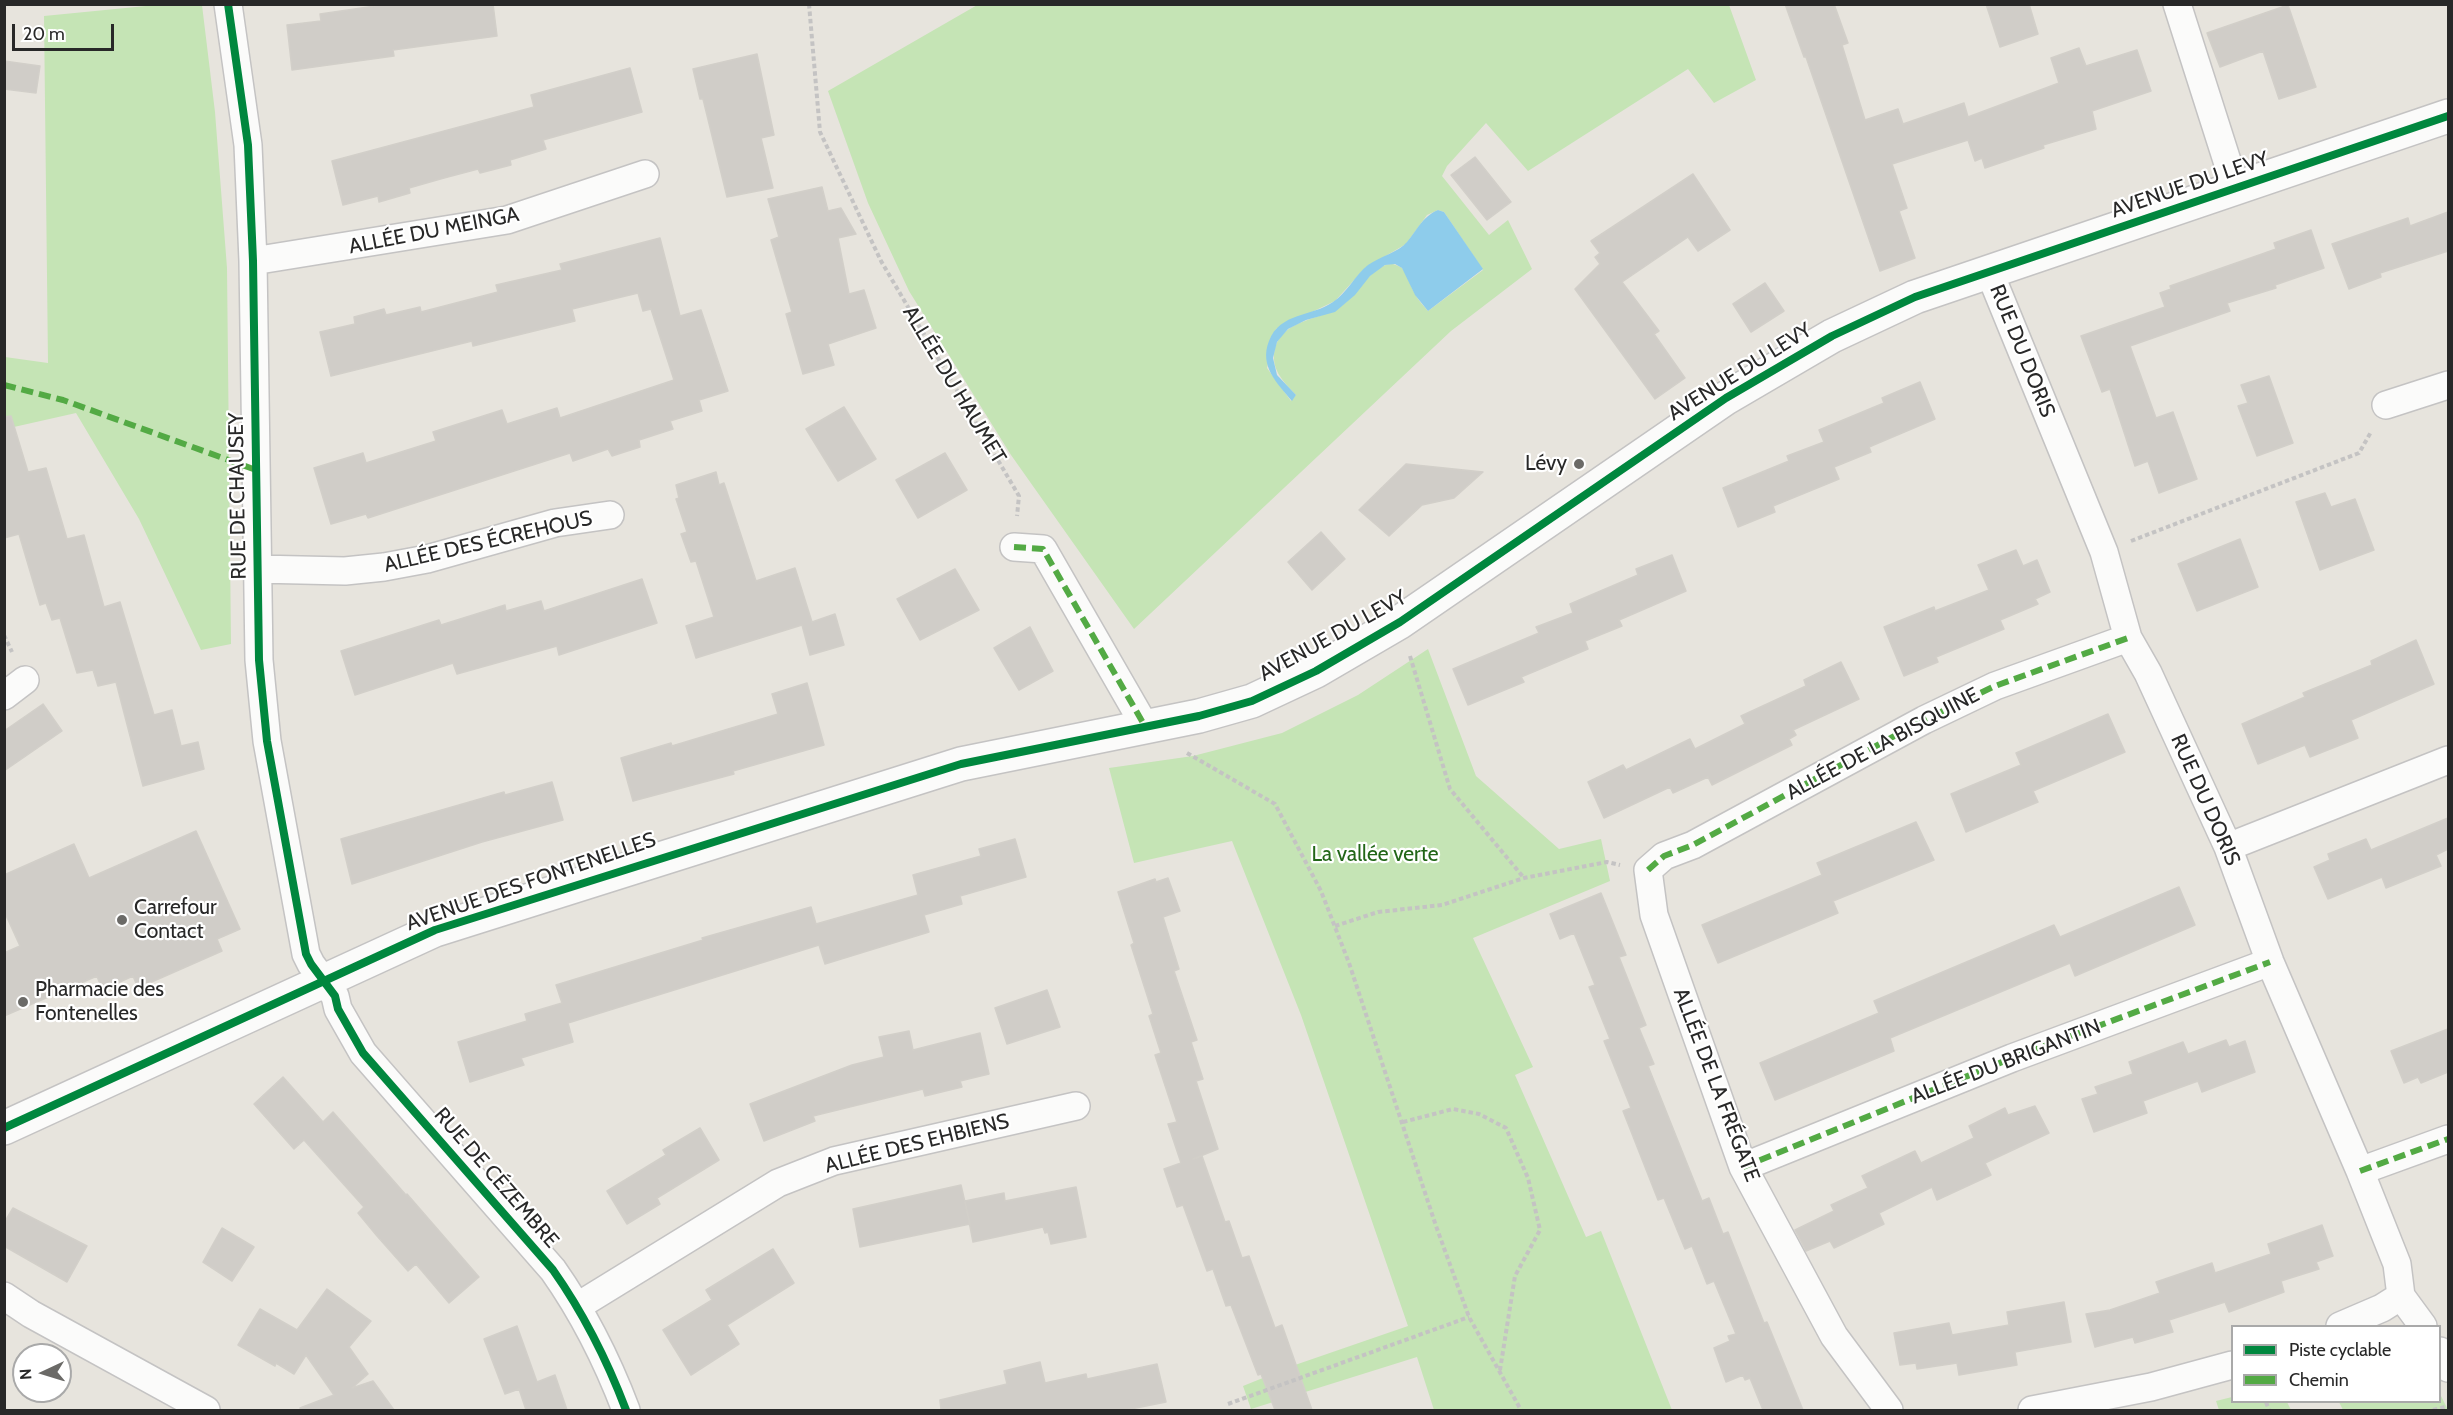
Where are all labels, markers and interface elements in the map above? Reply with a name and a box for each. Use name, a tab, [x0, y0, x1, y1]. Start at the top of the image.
scale bar	[15, 12, 117, 50]
text: 20 m	[23, 23, 65, 45]
street label: AVENUE DU LEVY	[2108, 146, 2272, 224]
street label: ALLÉE DU MEINGA	[347, 202, 521, 260]
street label: RUE DU DORIS	[1984, 281, 2060, 421]
street label: ALLÉE DU HAUMET	[897, 302, 1011, 468]
street label: AVENUE DU LEVY	[1663, 318, 1817, 426]
street label: RUE DE CHAUSEY	[224, 412, 252, 580]
place label: Lévy	[1525, 451, 1567, 477]
marker: Lévy	[1572, 457, 1586, 471]
street label: ALLÉE DES ÉCREHOUS	[381, 506, 595, 578]
street label: AVENUE DU LEVY	[1255, 585, 1411, 687]
street label: ALLÉE DE LA BISQUINE	[1782, 682, 1984, 806]
street label: RUE DU DORIS	[2165, 730, 2245, 870]
street label: AVENUE DES FONTENELLES	[403, 827, 659, 937]
park label: La vallée verte	[1312, 842, 1438, 868]
place label: Carrefour Contact	[134, 895, 217, 945]
marker: Carrefour Contact	[115, 913, 129, 927]
place label: Pharmacie des Fontenelles	[35, 977, 164, 1027]
street label: ALLÉE DE LA FRÉGATE	[1667, 985, 1765, 1185]
marker: Pharmacie des Fontenelles	[16, 995, 30, 1009]
street label: ALLÉE DU BRIGANTIN	[1908, 1014, 2104, 1110]
street label: RUE DE CÉZEMBRE	[428, 1103, 564, 1253]
street label: ALLÉE DES EHBIENS	[822, 1109, 1012, 1179]
legend	[2231, 1325, 2441, 1403]
text: Piste cyclable	[2289, 1339, 2391, 1361]
north arrow	[12, 1343, 72, 1403]
text: N	[16, 1368, 35, 1380]
text: Chemin	[2289, 1369, 2349, 1391]

